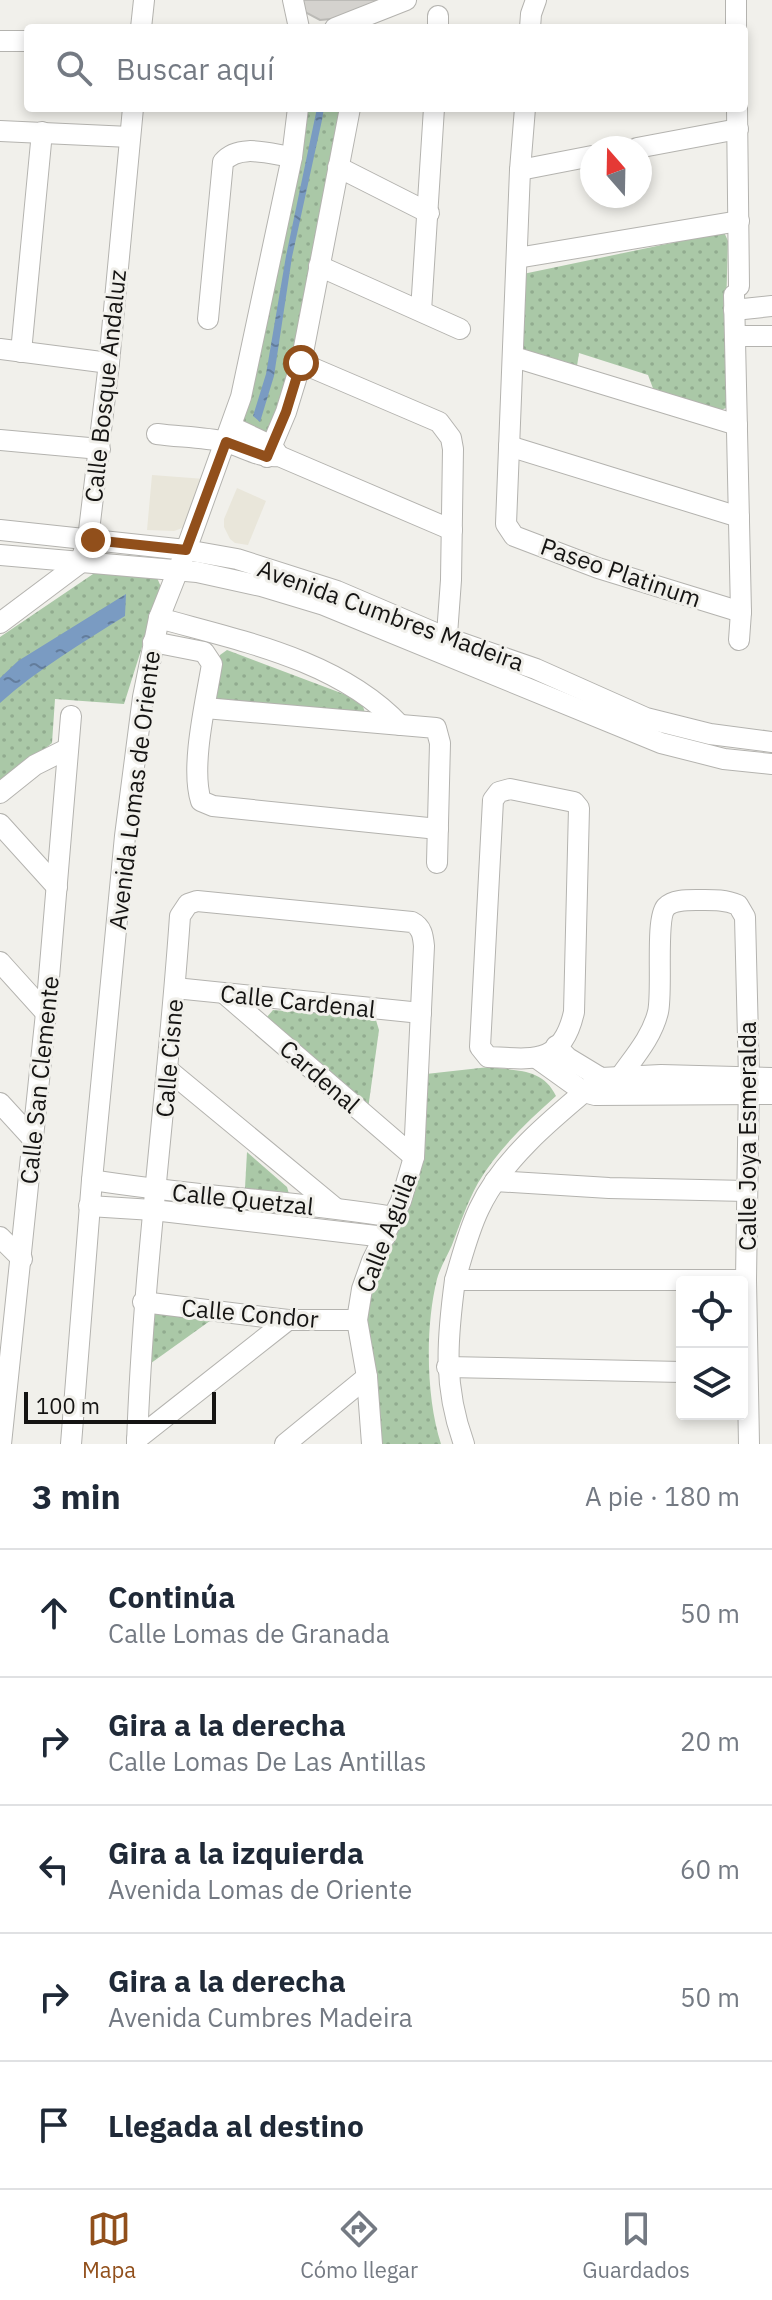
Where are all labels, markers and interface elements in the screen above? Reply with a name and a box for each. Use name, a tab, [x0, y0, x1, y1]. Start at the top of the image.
search box	[24, 24, 748, 112]
icon: search	[52, 46, 96, 90]
text: Buscar aquí	[116, 49, 274, 88]
north arrow	[580, 136, 652, 208]
street label: Calle Bosque Andaluz	[77, 268, 133, 504]
route start	[283, 345, 319, 381]
route end	[75, 522, 111, 558]
street label: Paseo Platinum	[537, 530, 705, 614]
street label: Avenida Cumbres Madeira	[253, 552, 529, 678]
street label: Avenida Lomas de Oriente	[101, 649, 167, 931]
street label: Calle San Clemente	[12, 974, 66, 1186]
street label: Calle Cardenal	[219, 977, 377, 1025]
street label: Calle Cisne	[148, 997, 190, 1119]
street label: Calle Joya Esmeralda	[731, 1021, 763, 1251]
street label: Cardenal	[273, 1032, 367, 1120]
street label: Calle Aguila	[348, 1167, 424, 1297]
street label: Calle Quetzal	[171, 1176, 315, 1222]
map controls	[676, 1276, 748, 1420]
button: locate	[676, 1276, 748, 1348]
street label: Calle Condor	[180, 1291, 320, 1335]
button: layers	[676, 1348, 748, 1420]
scale bar	[24, 1388, 216, 1424]
text: 100 m	[36, 1391, 100, 1420]
text: 3 min	[32, 1474, 121, 1518]
text: A pie · 180 m	[585, 1479, 740, 1513]
text: Continúa	[108, 1577, 235, 1616]
icon: ahead	[32, 1591, 76, 1635]
text: 50 m	[680, 1596, 740, 1630]
text: Calle Lomas de Granada	[108, 1616, 390, 1650]
text: Gira a la derecha	[108, 1705, 346, 1744]
icon: right	[32, 1719, 76, 1763]
text: 20 m	[680, 1724, 740, 1758]
text: Calle Lomas De Las Antillas	[108, 1744, 426, 1778]
text: Gira a la izquierda	[108, 1833, 364, 1872]
icon: left	[32, 1847, 76, 1891]
text: 60 m	[680, 1852, 740, 1886]
text: Avenida Lomas de Oriente	[108, 1872, 412, 1906]
text: Gira a la derecha	[108, 1961, 346, 2000]
icon: right	[32, 1975, 76, 2019]
text: 50 m	[680, 1980, 740, 2014]
text: Avenida Cumbres Madeira	[108, 2000, 413, 2034]
icon: arrive	[32, 2103, 76, 2147]
text: Llegada al destino	[108, 2106, 364, 2145]
tab: Mapa	[82, 2207, 136, 2284]
tab: Cómo llegar	[300, 2207, 418, 2284]
tab: Guardados	[582, 2207, 690, 2284]

